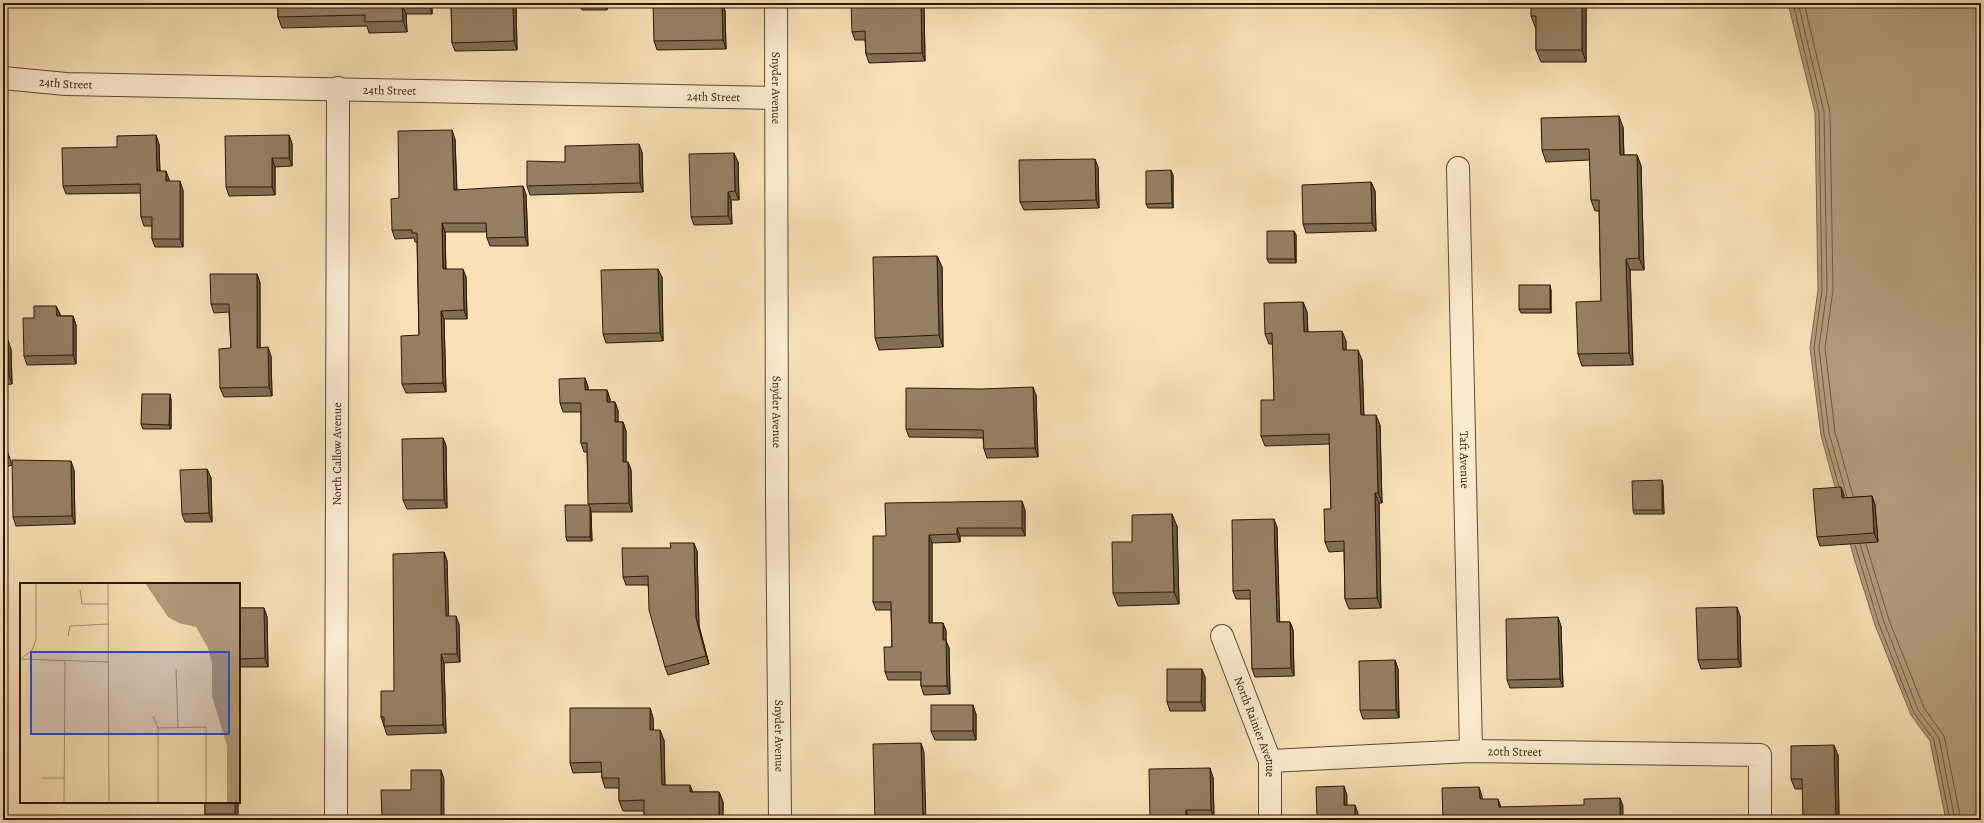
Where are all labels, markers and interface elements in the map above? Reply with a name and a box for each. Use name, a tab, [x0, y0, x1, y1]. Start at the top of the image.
street label: Snyder Avenue	[768, 52, 784, 124]
street label: 24th Street	[38, 73, 93, 93]
street label: 24th Street	[363, 82, 417, 99]
street label: 24th Street	[687, 88, 741, 105]
street label: Snyder Avenue	[769, 376, 785, 448]
street label: North Callow Avenue	[329, 402, 345, 506]
street label: Taft Avenue	[1456, 431, 1473, 489]
inset map	[20, 583, 240, 803]
street label: North Rainier Avenue	[1230, 674, 1278, 777]
street label: Snyder Avenue	[771, 700, 788, 772]
street label: 20th Street	[1487, 743, 1542, 760]

